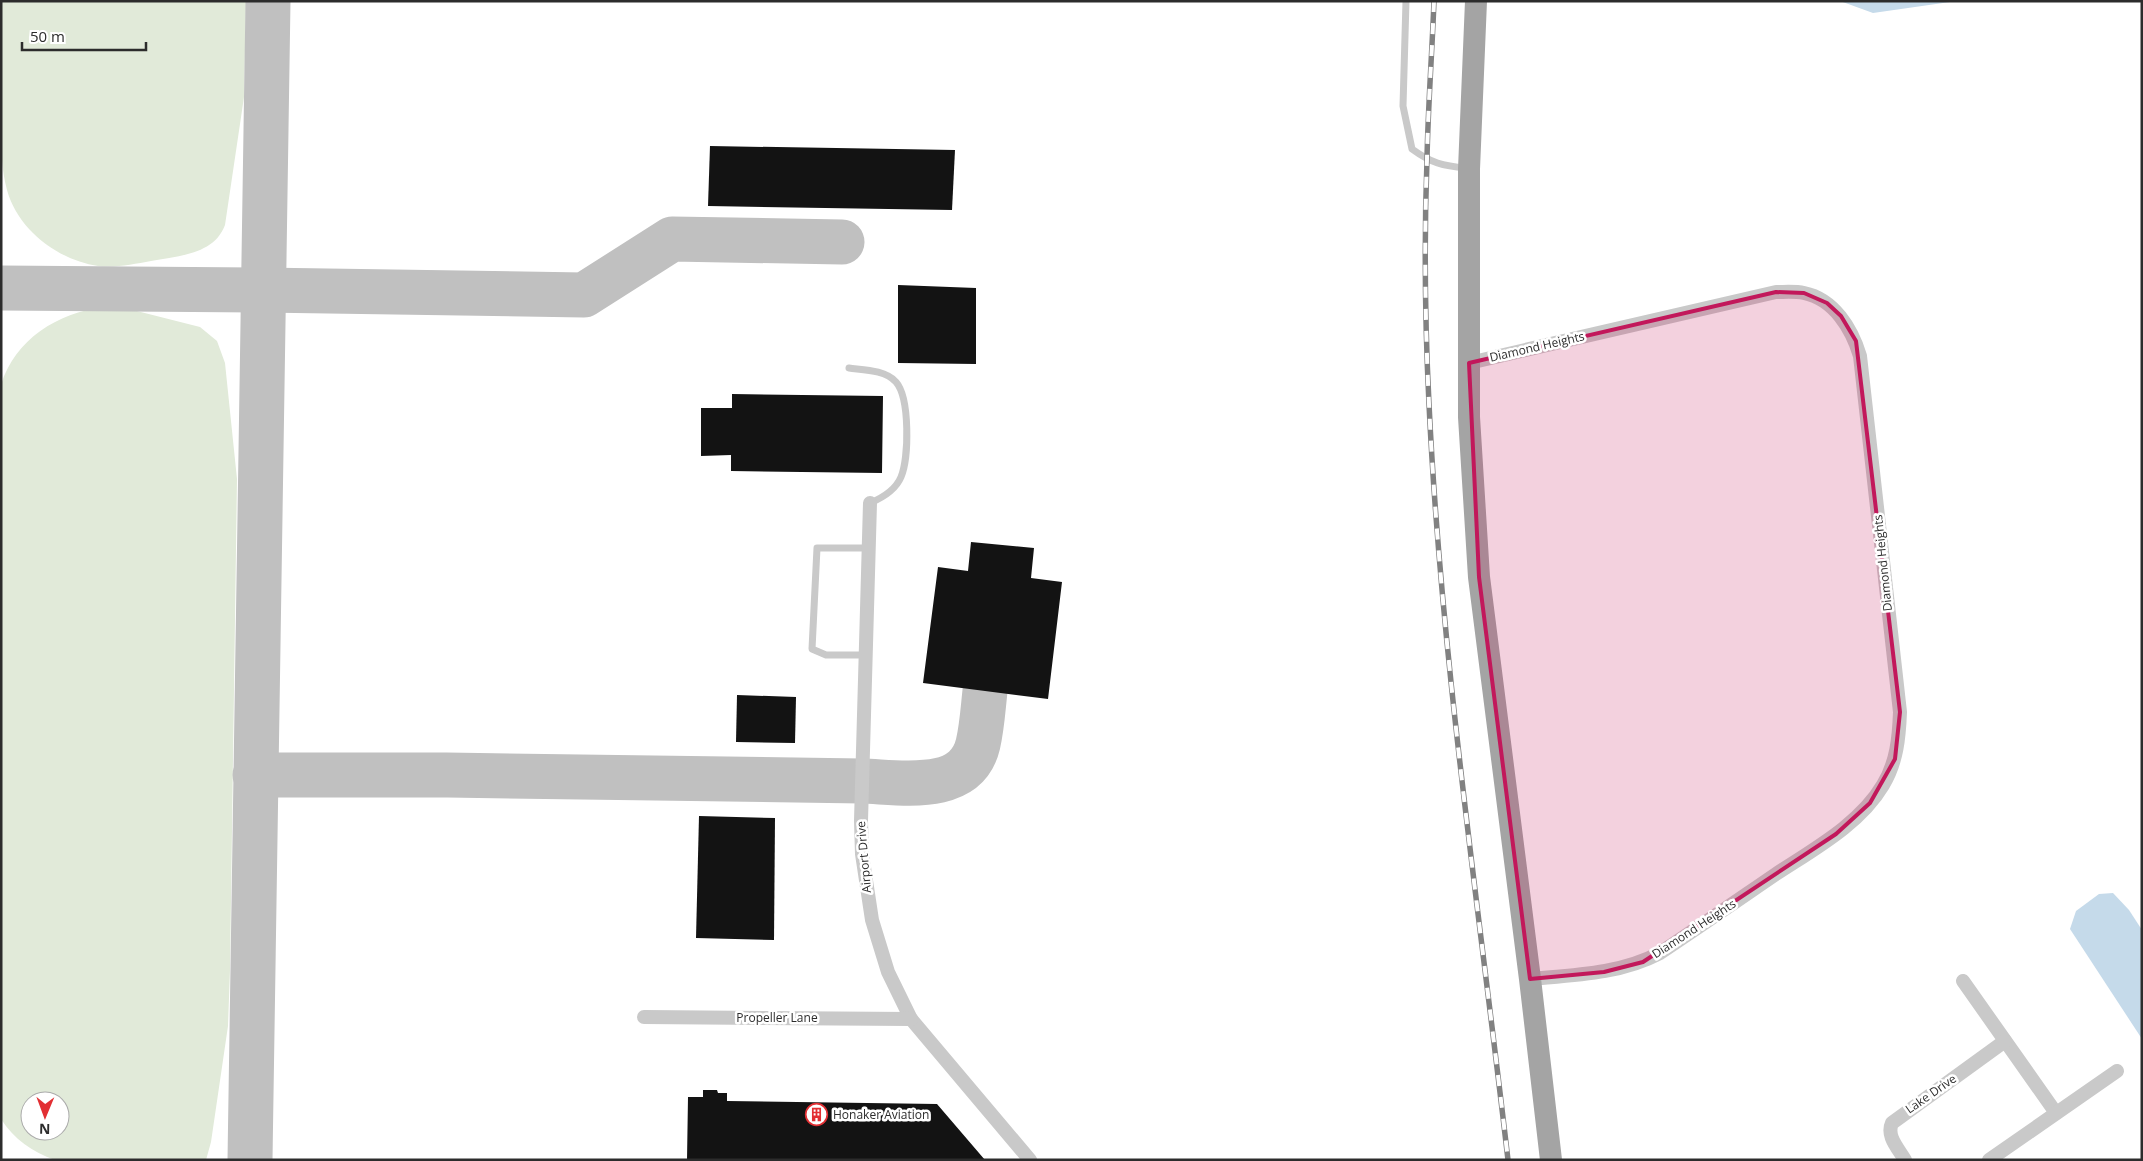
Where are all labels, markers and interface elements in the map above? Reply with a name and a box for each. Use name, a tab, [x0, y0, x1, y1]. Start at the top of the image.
scale bar	[22, 20, 146, 52]
text: 50 m	[30, 26, 65, 46]
street label: Diamond Heights	[1488, 327, 1586, 366]
street label: Diamond Heights	[1869, 514, 1896, 612]
street label: Airport Drive	[852, 820, 875, 894]
street label: Diamond Heights	[1648, 895, 1739, 962]
street label: Propeller Lane	[736, 1009, 818, 1026]
street label: Lake Drive	[1902, 1070, 1960, 1117]
north arrow	[20, 1091, 70, 1141]
building icon: Honaker Aviation	[805, 1103, 829, 1127]
place label: Honaker Aviation	[833, 1106, 929, 1123]
text: N	[39, 1120, 51, 1139]

